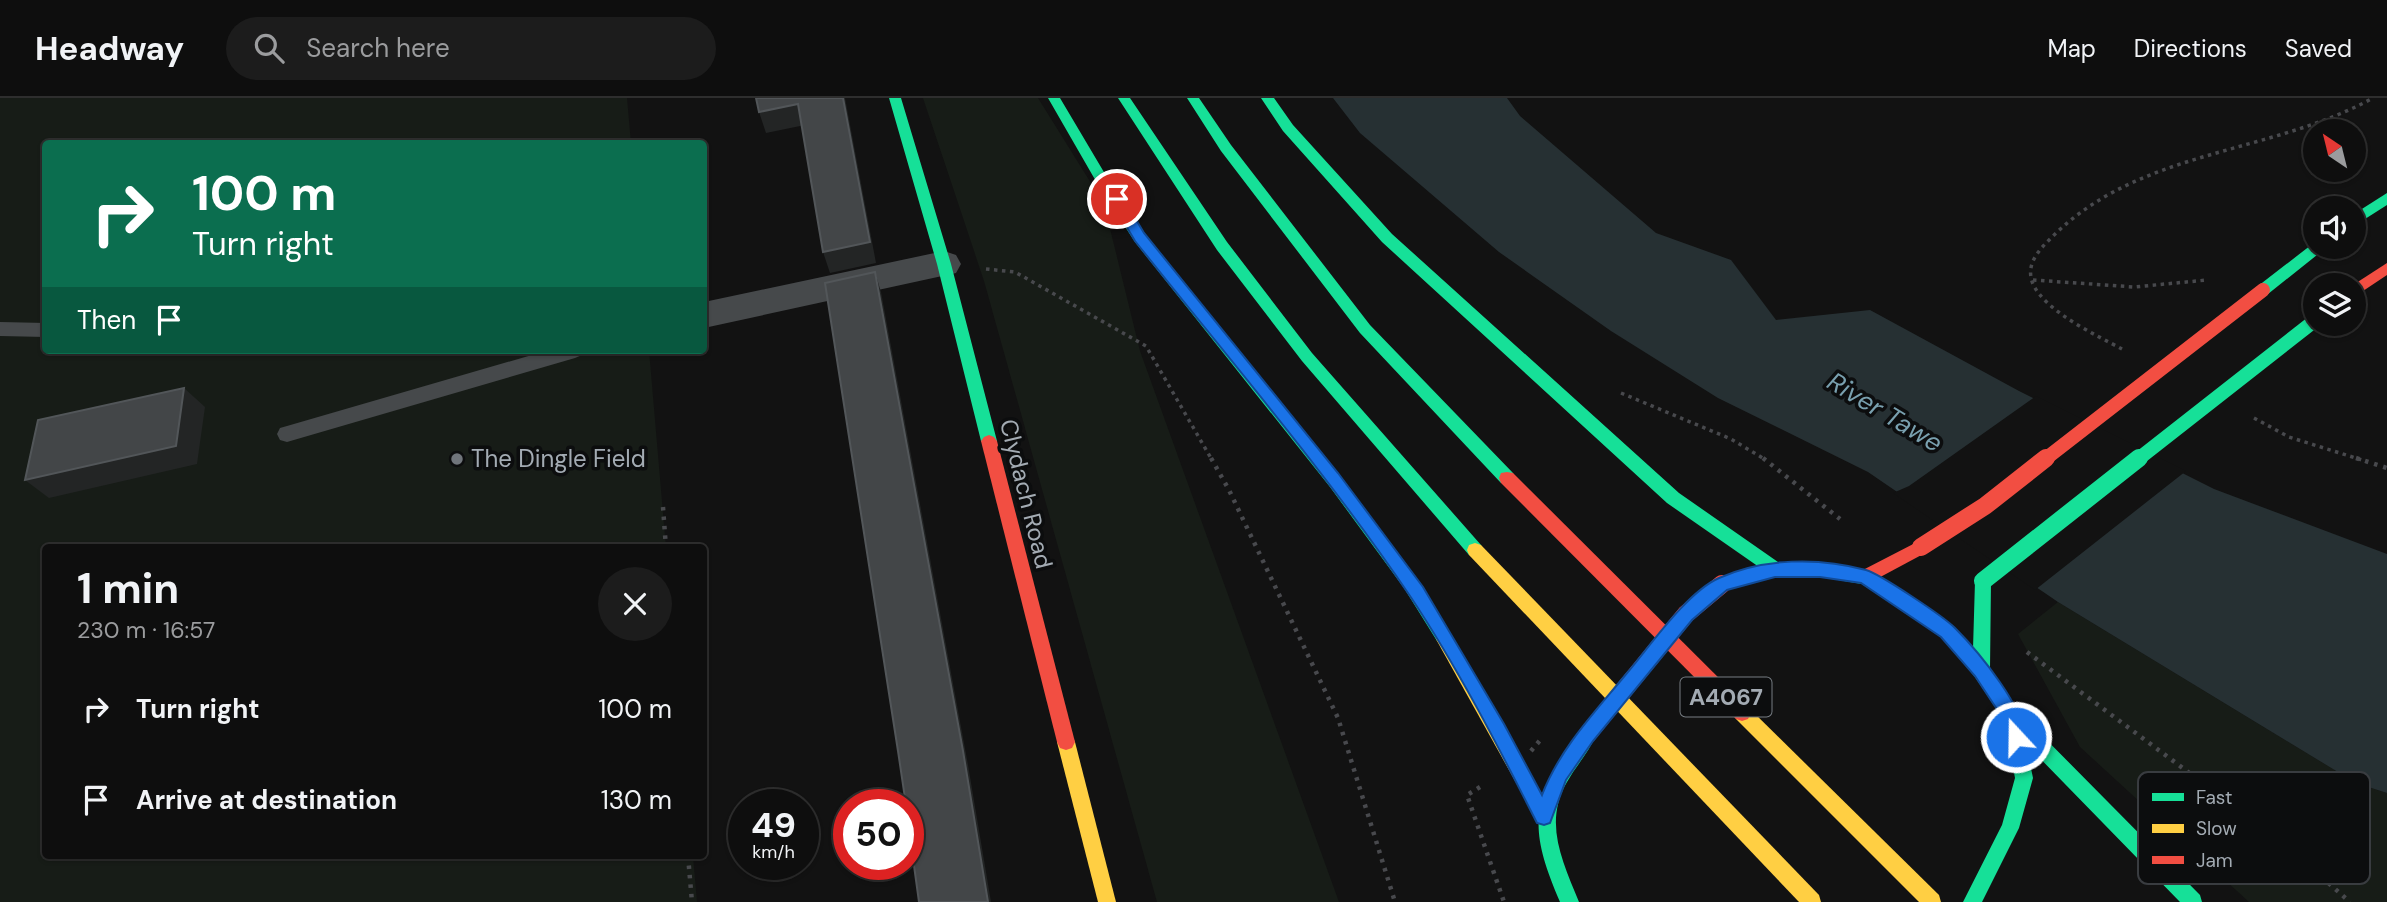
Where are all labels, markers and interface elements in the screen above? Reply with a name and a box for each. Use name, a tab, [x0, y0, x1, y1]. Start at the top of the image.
search box	[226, 17, 716, 80]
text: Headway	[35, 27, 184, 70]
icon: search	[250, 29, 288, 67]
text: Search here	[306, 31, 450, 65]
text: Map	[2048, 33, 2096, 64]
text: Directions	[2134, 33, 2247, 64]
text: Saved	[2285, 33, 2352, 64]
north arrow	[2303, 119, 2366, 182]
map controls	[2303, 119, 2366, 336]
text: 100 m	[192, 161, 336, 225]
icon: right	[77, 168, 168, 259]
pin	[1087, 169, 1147, 229]
icon: arrive	[1098, 180, 1136, 218]
button: sound	[2303, 196, 2366, 259]
text: Turn right	[192, 223, 334, 265]
button: layers	[2303, 273, 2366, 336]
icon: arrive	[150, 301, 188, 339]
text: Then	[77, 303, 136, 337]
water label: River Tawe	[1821, 364, 1949, 460]
street label: Clydach Road	[993, 416, 1060, 572]
place label: The Dingle Field	[471, 443, 646, 474]
marker: The Dingle Field	[449, 451, 465, 467]
text: 1 min	[77, 561, 179, 616]
button: close	[598, 567, 672, 641]
text: 230 m · 16:57	[77, 615, 215, 645]
road number: A4067	[1680, 678, 1772, 716]
icon: right	[77, 690, 115, 728]
text: Turn right	[136, 692, 260, 726]
text: 100 m	[598, 692, 672, 726]
position arrow	[1979, 700, 2053, 774]
legend	[2138, 772, 2370, 884]
icon: arrive	[77, 781, 115, 819]
text: Arrive at destination	[136, 783, 397, 817]
text: 130 m	[601, 783, 672, 817]
text: Fast	[2196, 785, 2232, 810]
speed limit sign: 50	[833, 789, 924, 880]
text: 49	[751, 802, 796, 848]
text: Slow	[2196, 816, 2237, 841]
text: km/h	[752, 840, 795, 864]
text: Jam	[2196, 848, 2233, 873]

